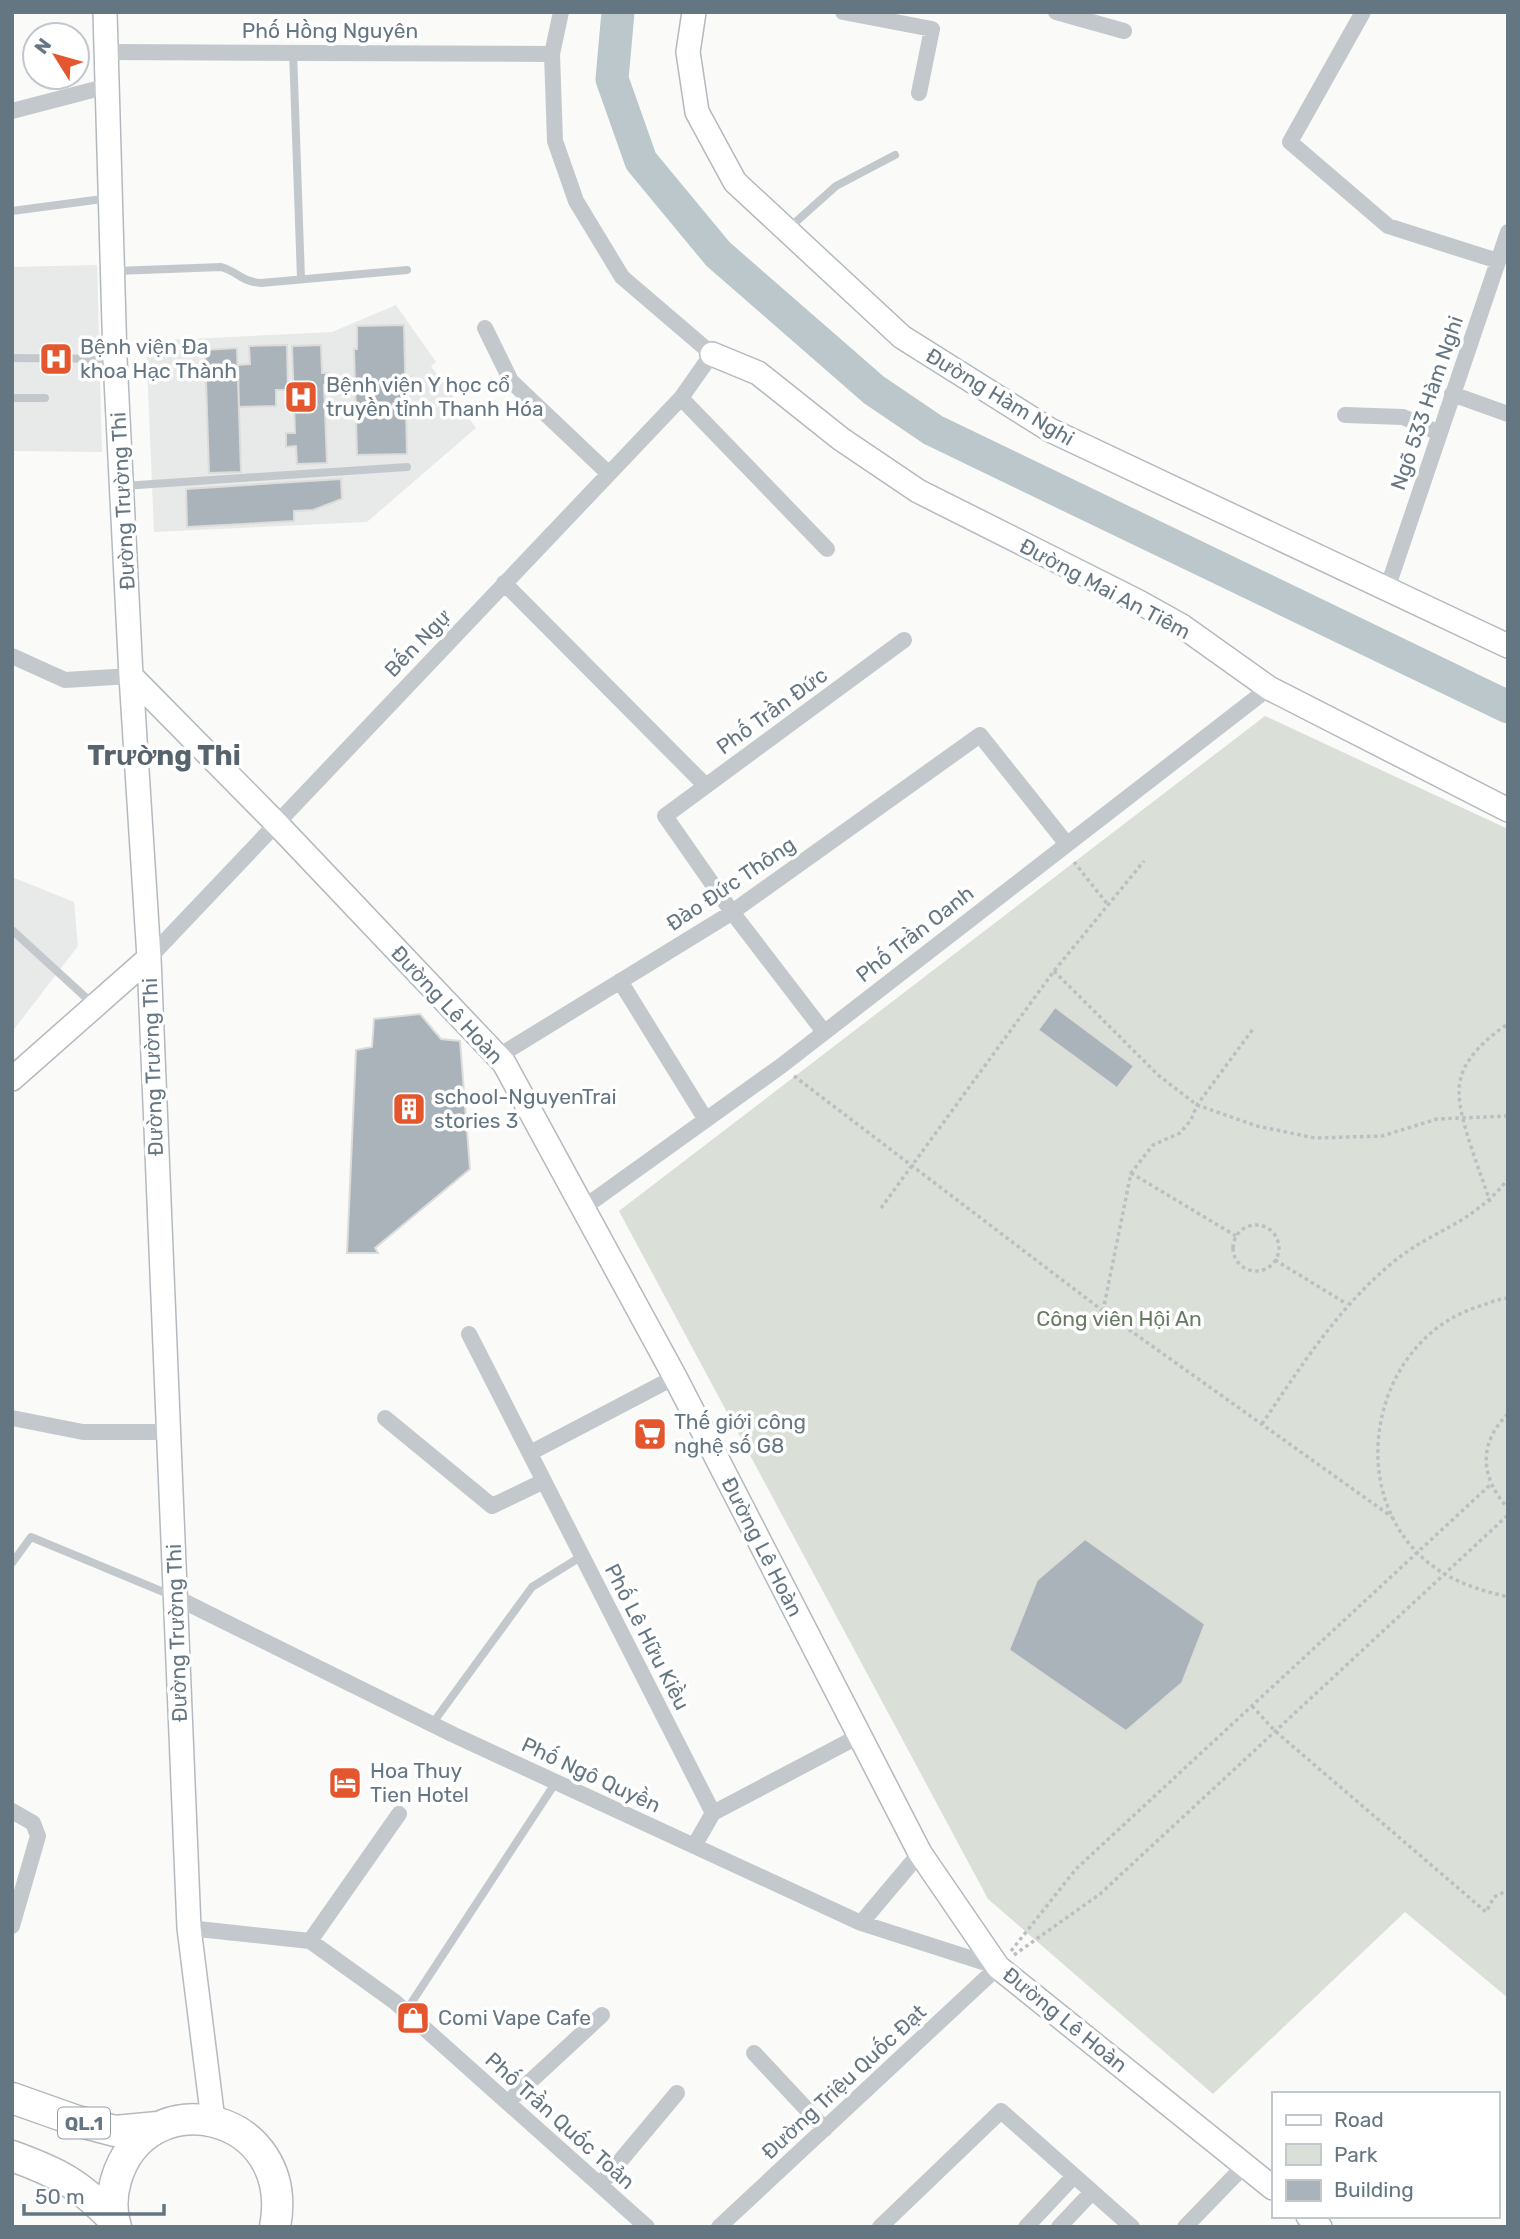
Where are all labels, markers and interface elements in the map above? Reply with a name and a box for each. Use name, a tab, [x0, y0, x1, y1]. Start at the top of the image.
street label: Phố Hồng Nguyên	[242, 18, 418, 43]
north arrow	[21, 21, 91, 91]
text: N	[30, 34, 56, 58]
street label: Ngõ 533 Hàm Nghi	[1385, 312, 1468, 493]
place label: Bệnh viện Đa khoa Hạc Thành	[80, 334, 237, 383]
hospital icon: Bệnh viện Đa khoa Hạc Thành	[37, 340, 75, 378]
street label: Đường Hàm Nghi	[922, 343, 1079, 451]
place label: Bệnh viện Y học cổ truyền tỉnh Thanh Hóa	[326, 372, 544, 421]
hospital icon: Bệnh viện Y học cổ truyền tỉnh Thanh Hóa	[282, 378, 320, 416]
street label: Đường Trường Thi	[105, 411, 140, 591]
street label: Đường Mai An Tiêm	[1016, 533, 1195, 644]
street label: Bến Ngự	[379, 603, 456, 682]
street label: Phố Trần Đức	[711, 662, 832, 759]
district label: Trường Thi	[87, 739, 241, 772]
street label: Đào Đức Thông	[661, 831, 800, 936]
street label: Phố Trần Oanh	[851, 880, 978, 987]
street label: Đường Lê Hoàn	[386, 940, 509, 1069]
street label: Đường Trường Thi	[137, 978, 168, 1156]
place label: school-NguyenTrai stories 3	[434, 1084, 617, 1133]
building icon: school-NguyenTrai stories 3	[390, 1090, 428, 1128]
park label: Công viên Hội An	[1036, 1306, 1202, 1331]
place label: Thế giới công nghệ số G8	[674, 1409, 806, 1458]
supermarket icon: Thế giới công nghệ số G8	[631, 1415, 669, 1453]
street label: Đường Lê Hoàn	[717, 1473, 808, 1621]
street label: Đường Trường Thi	[161, 1544, 192, 1722]
street label: Phố Lê Hữu Kiều	[600, 1559, 695, 1714]
street label: Phố Ngô Quyền	[518, 1731, 665, 1818]
place label: Hoa Thuy Tien Hotel	[370, 1758, 469, 1807]
hotel icon: Hoa Thuy Tien Hotel	[326, 1764, 364, 1802]
street label: Đường Lê Hoàn	[998, 1962, 1133, 2077]
shop icon: Comi Vape Cafe	[394, 1999, 432, 2037]
street label: Đường Triệu Quốc Đạt	[756, 1999, 931, 2164]
place label: Comi Vape Cafe	[438, 2005, 591, 2030]
street label: Phố Trần Quốc Toản	[480, 2047, 640, 2194]
legend	[1272, 2092, 1499, 2218]
text: Road	[1334, 2107, 1384, 2132]
road number: QL.1	[58, 2108, 110, 2138]
text: Park	[1334, 2142, 1378, 2167]
scale bar	[24, 2172, 164, 2216]
text: Building	[1334, 2177, 1414, 2202]
text: 50 m	[35, 2184, 85, 2209]

